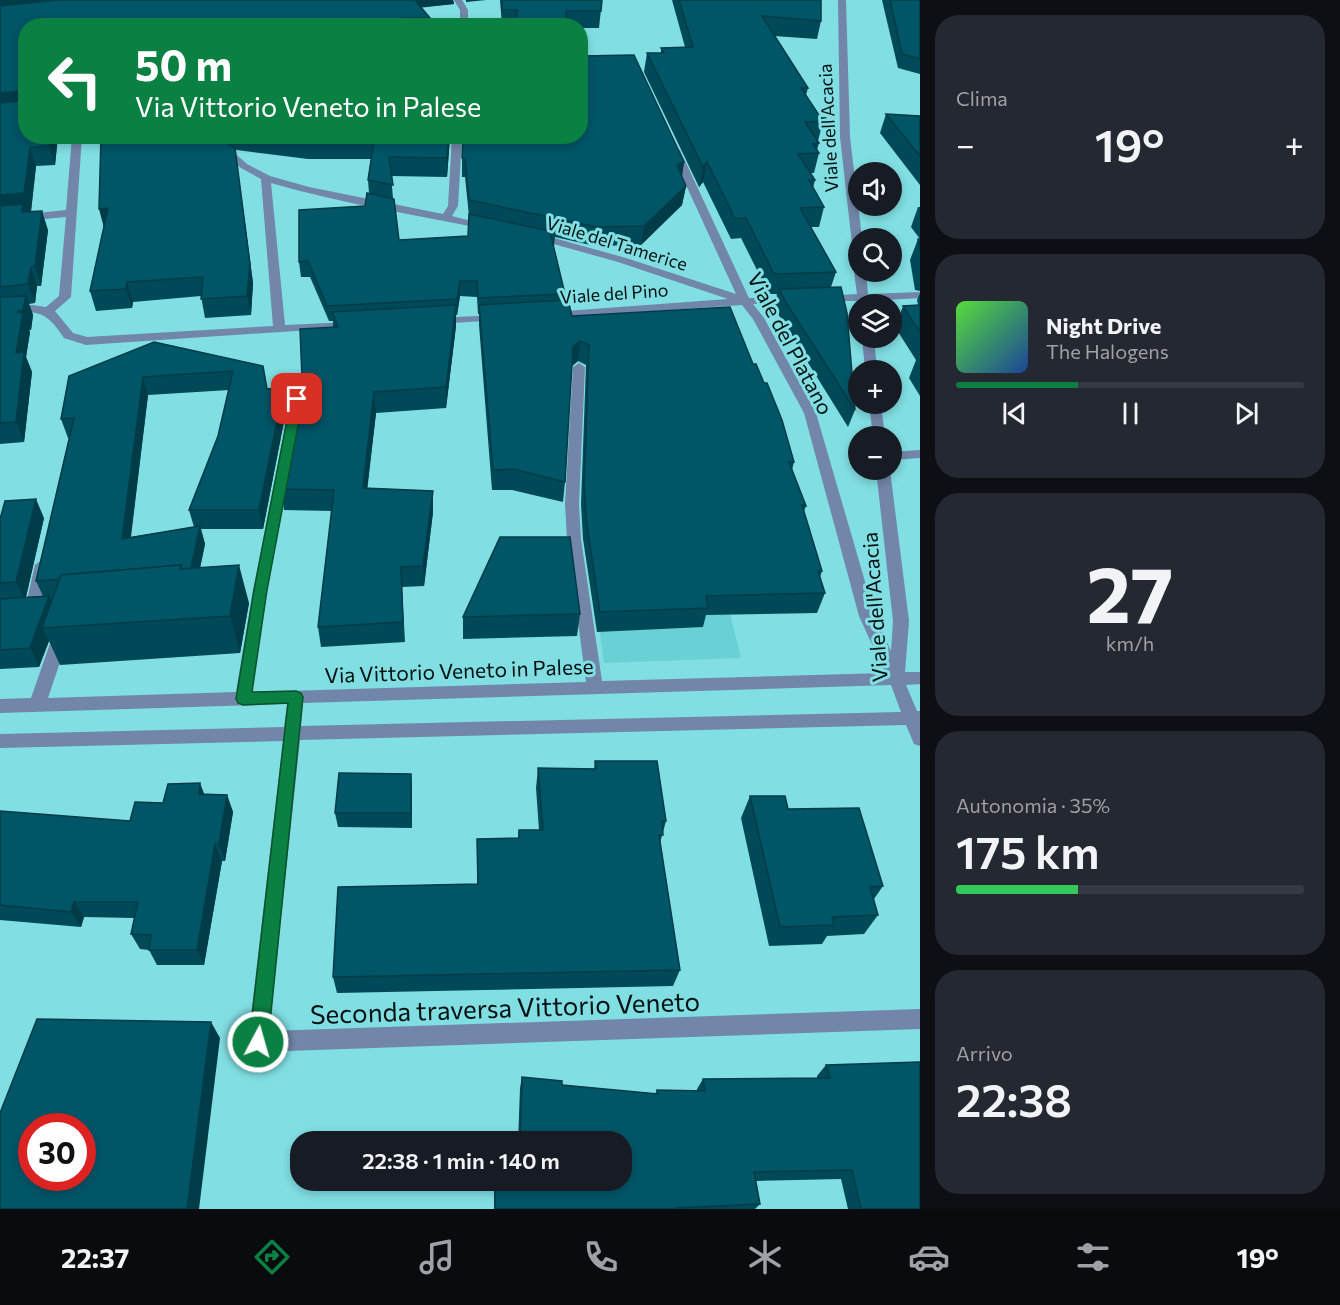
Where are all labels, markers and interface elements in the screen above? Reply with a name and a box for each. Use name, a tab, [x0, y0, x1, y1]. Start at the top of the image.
text: 50 m	[135, 38, 232, 90]
icon: left	[36, 42, 114, 120]
street label: Viale dell'Acacia	[814, 63, 842, 193]
text: Clima	[956, 86, 1008, 110]
text: Via Vittorio Veneto in Palese	[135, 90, 481, 123]
text: 19°	[1095, 116, 1164, 171]
text: −	[956, 123, 975, 164]
text: +	[1285, 123, 1304, 164]
map controls	[848, 162, 902, 480]
button: sound	[848, 162, 902, 216]
street label: Viale del Tamerice	[544, 211, 690, 275]
button: search	[848, 228, 902, 282]
street label: Viale del Platano	[743, 268, 839, 418]
street label: Viale del Pino	[559, 278, 669, 308]
button: layers	[848, 294, 902, 348]
text: Night Drive	[1046, 312, 1161, 339]
text: The Halogens	[1046, 339, 1169, 363]
button: +	[848, 360, 902, 414]
pin	[271, 373, 322, 424]
icon: arrive	[280, 382, 313, 415]
icon: previous	[998, 397, 1031, 430]
icon: pause	[1114, 397, 1147, 430]
icon: next	[1230, 397, 1263, 430]
button: −	[848, 426, 902, 480]
street label: Viale dell'Acacia	[856, 531, 892, 683]
text: 27	[1087, 544, 1173, 639]
text: km/h	[1106, 631, 1154, 655]
street label: Via Vittorio Veneto in Palese	[324, 653, 594, 687]
text: Autonomia · 35%	[956, 793, 1110, 817]
text: 175 km	[956, 823, 1100, 878]
street label: Seconda traversa Vittorio Veneto	[310, 985, 700, 1029]
position arrow	[226, 1010, 290, 1074]
text: Arrivo	[956, 1041, 1013, 1065]
text: 22:38	[956, 1071, 1072, 1126]
speed limit sign: 30	[18, 1113, 96, 1191]
text: 22:38 · 1 min · 140 m	[362, 1147, 560, 1174]
icon: directions	[251, 1236, 293, 1278]
icon: music	[416, 1236, 458, 1278]
icon: phone	[580, 1236, 622, 1278]
icon: climate	[744, 1236, 786, 1278]
icon: car	[908, 1236, 950, 1278]
icon: filters	[1072, 1236, 1114, 1278]
text: 22:37	[61, 1241, 129, 1274]
text: 19°	[1236, 1241, 1279, 1274]

